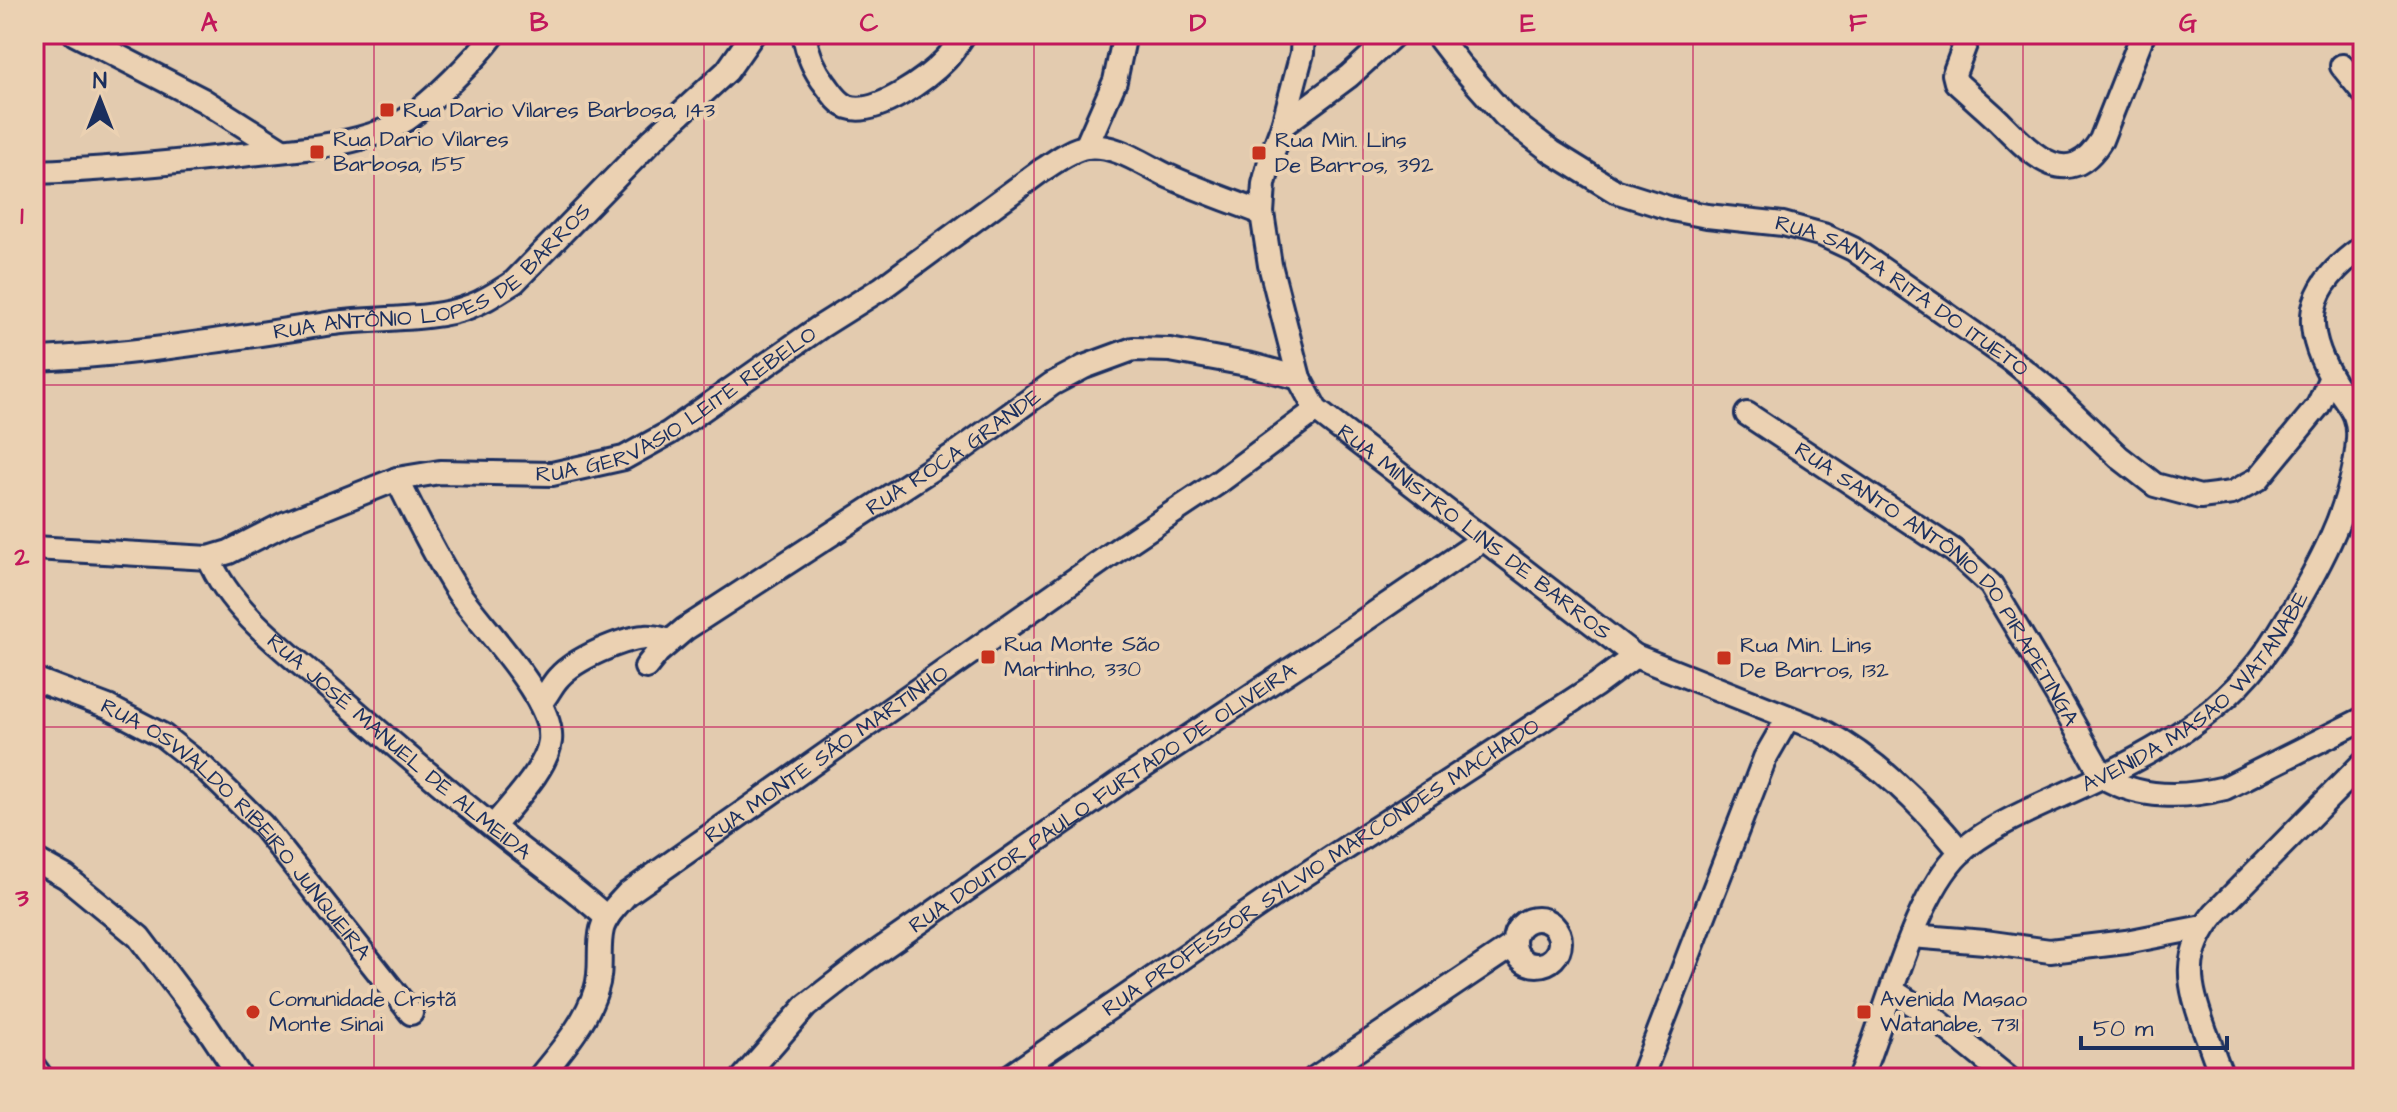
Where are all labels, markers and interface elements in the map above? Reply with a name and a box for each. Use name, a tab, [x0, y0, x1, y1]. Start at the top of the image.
text: A	[201, 5, 218, 41]
text: B	[530, 5, 549, 41]
text: C	[860, 5, 879, 41]
text: D	[1190, 5, 1207, 41]
text: E	[1520, 5, 1536, 41]
text: F	[1849, 5, 1868, 41]
text: G	[2179, 5, 2197, 41]
north arrow	[60, 60, 140, 140]
text: N	[93, 66, 107, 97]
place label: Rua Dario Vilares Barbosa, 143	[403, 95, 715, 126]
marker: Rua Dario Vilares Barbosa, 143	[378, 101, 396, 119]
place label: Rua Dario Vilares Barbosa, 155	[333, 124, 509, 180]
place label: Rua Min. Lins De Barros, 392	[1275, 125, 1434, 181]
marker: Rua Dario Vilares Barbosa, 155	[308, 143, 326, 161]
marker: Rua Min. Lins De Barros, 392	[1250, 144, 1268, 162]
street label: RUA ANTÔNIO LOPES DE BARROS	[271, 196, 598, 347]
text: 1	[20, 198, 24, 234]
street label: RUA SANTA RITA DO ITUETO	[1772, 207, 2036, 384]
street label: RUA GERVÁSIO LEITE REBELO	[535, 319, 823, 489]
street label: RUA ROCA GRANDE	[860, 381, 1047, 523]
street label: RUA MINISTRO LINS DE BARROS	[1331, 417, 1618, 648]
street label: RUA SANTO ANTÔNIO DO PIRAPETINGA	[1789, 434, 2087, 731]
text: 2	[14, 539, 30, 575]
street label: AVENIDA MASAO WATANABE	[2077, 586, 2316, 800]
street label: RUA JOSÉ MANUEL DE ALMEIDA	[260, 626, 538, 867]
place label: Rua Monte São Martinho, 330	[1004, 629, 1160, 685]
place label: Rua Min. Lins De Barros, 132	[1740, 630, 1889, 686]
marker: Rua Monte São Martinho, 330	[979, 648, 997, 666]
marker: Rua Min. Lins De Barros, 132	[1715, 649, 1733, 667]
street label: RUA DOUTOR PAULO FURTADO DE OLIVEIRA	[902, 655, 1302, 941]
street label: RUA MONTE SÃO MARTINHO	[698, 657, 955, 851]
street label: RUA OSWALDO RIBEIRO JUNQUEIRA	[95, 690, 379, 967]
street label: RUA PROFESSOR SYLVIO MARCONDES MACHADO	[1096, 710, 1546, 1024]
text: 3	[14, 880, 29, 916]
place label: Comunidade Cristã Monte Sinai	[269, 984, 456, 1040]
place label: Avenida Masao Watanabe, 731	[1880, 984, 2028, 1040]
scale bar	[2081, 1000, 2227, 1050]
marker: Comunidade Cristã Monte Sinai	[244, 1003, 262, 1021]
marker: Avenida Masao Watanabe, 731	[1855, 1003, 1873, 1021]
text: 50 m	[2093, 1012, 2154, 1046]

